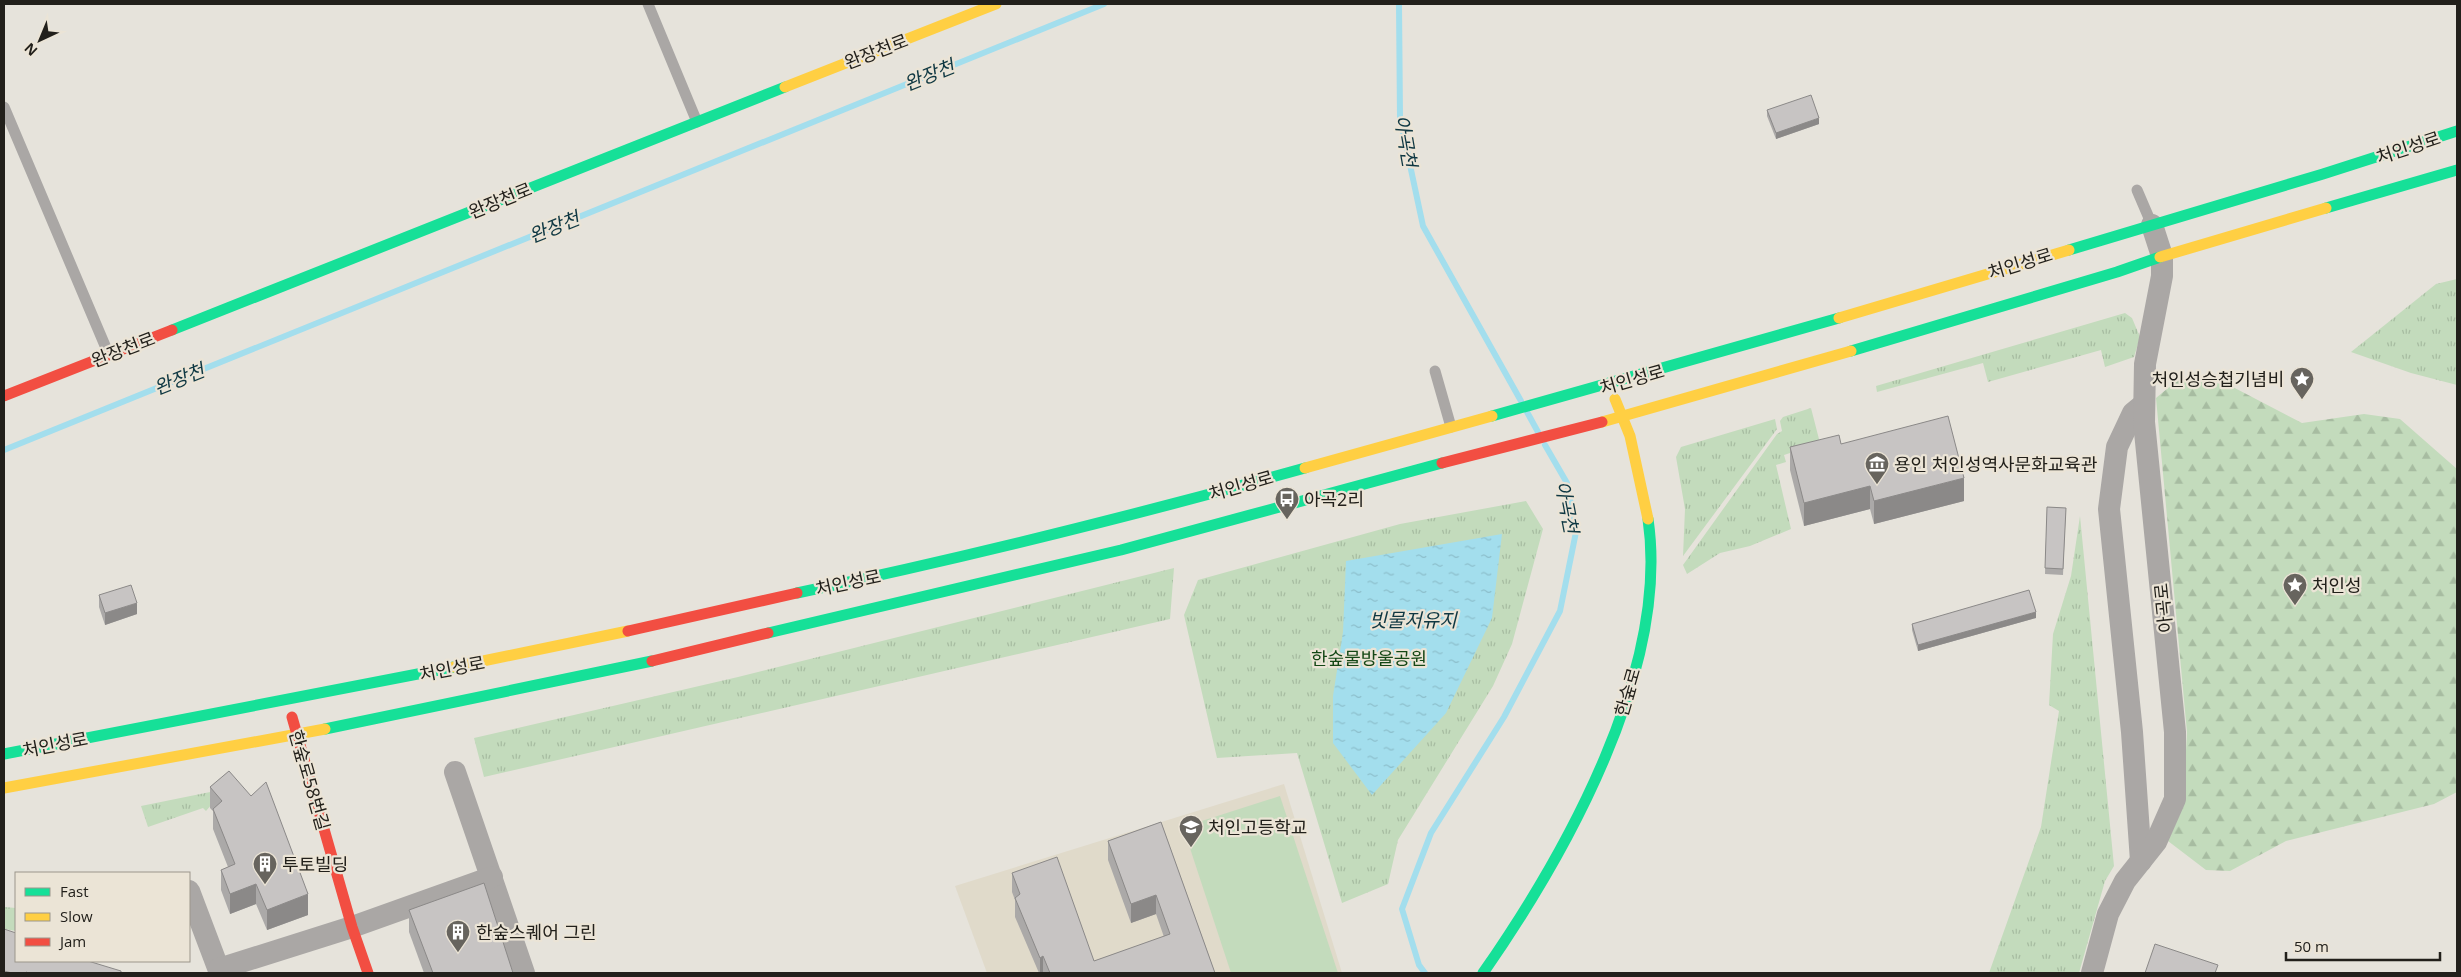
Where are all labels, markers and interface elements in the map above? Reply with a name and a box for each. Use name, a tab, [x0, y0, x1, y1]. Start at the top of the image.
north arrow	[15, 15, 65, 65]
street label: 완장천로	[841, 28, 911, 74]
text: N	[20, 39, 41, 61]
water label: 완장천	[900, 53, 960, 97]
water label: 아곡천	[1389, 113, 1424, 171]
street label: 처인성로	[2373, 125, 2443, 169]
street label: 완장천로	[465, 176, 535, 224]
water label: 완장천	[525, 205, 585, 249]
street label: 처인성로	[1985, 242, 2055, 284]
street label: 완장천로	[88, 326, 158, 372]
water label: 완장천	[150, 357, 210, 401]
street label: 처인성로	[1597, 358, 1667, 400]
place icon: 처인성승첩기념비	[2289, 366, 2315, 400]
place label: 처인성승첩기념비	[2152, 367, 2284, 391]
museum icon: 용인 처인성역사문화교육관	[1864, 451, 1890, 485]
place label: 용인 처인성역사문화교육관	[1894, 452, 2098, 476]
street label: 처인성로	[1206, 464, 1276, 506]
water label: 아곡천	[1549, 479, 1585, 537]
bus stop icon: 아곡2리	[1274, 486, 1300, 520]
place label: 아곡2리	[1304, 487, 1364, 511]
street label: 처인성로	[813, 563, 883, 601]
place icon: 처인성	[2282, 572, 2308, 606]
place label: 처인성	[2312, 573, 2362, 597]
street label: 아곡로	[2148, 582, 2178, 634]
water label: 빗물저유지	[1369, 607, 1458, 633]
park label: 한숲물방울공원	[1311, 646, 1427, 670]
street label: 처인성로	[417, 650, 487, 686]
street label: 한숲로	[1609, 665, 1645, 719]
street label: 처인성로	[20, 726, 90, 762]
street label: 한숲로58번길	[284, 727, 336, 833]
school or university icon: 처인고등학교	[1178, 814, 1204, 848]
place label: 처인고등학교	[1208, 815, 1307, 839]
building icon: 투토빌딩	[252, 851, 278, 885]
place label: 투토빌딩	[282, 852, 348, 876]
legend	[15, 872, 190, 962]
text: Fast	[60, 881, 89, 901]
text: Slow	[60, 906, 93, 926]
building icon: 한숲스퀘어 그린	[445, 919, 471, 953]
place label: 한숲스퀘어 그린	[476, 920, 597, 944]
scale bar	[2286, 930, 2440, 962]
text: Jam	[58, 931, 86, 951]
text: 50 m	[2294, 936, 2329, 956]

